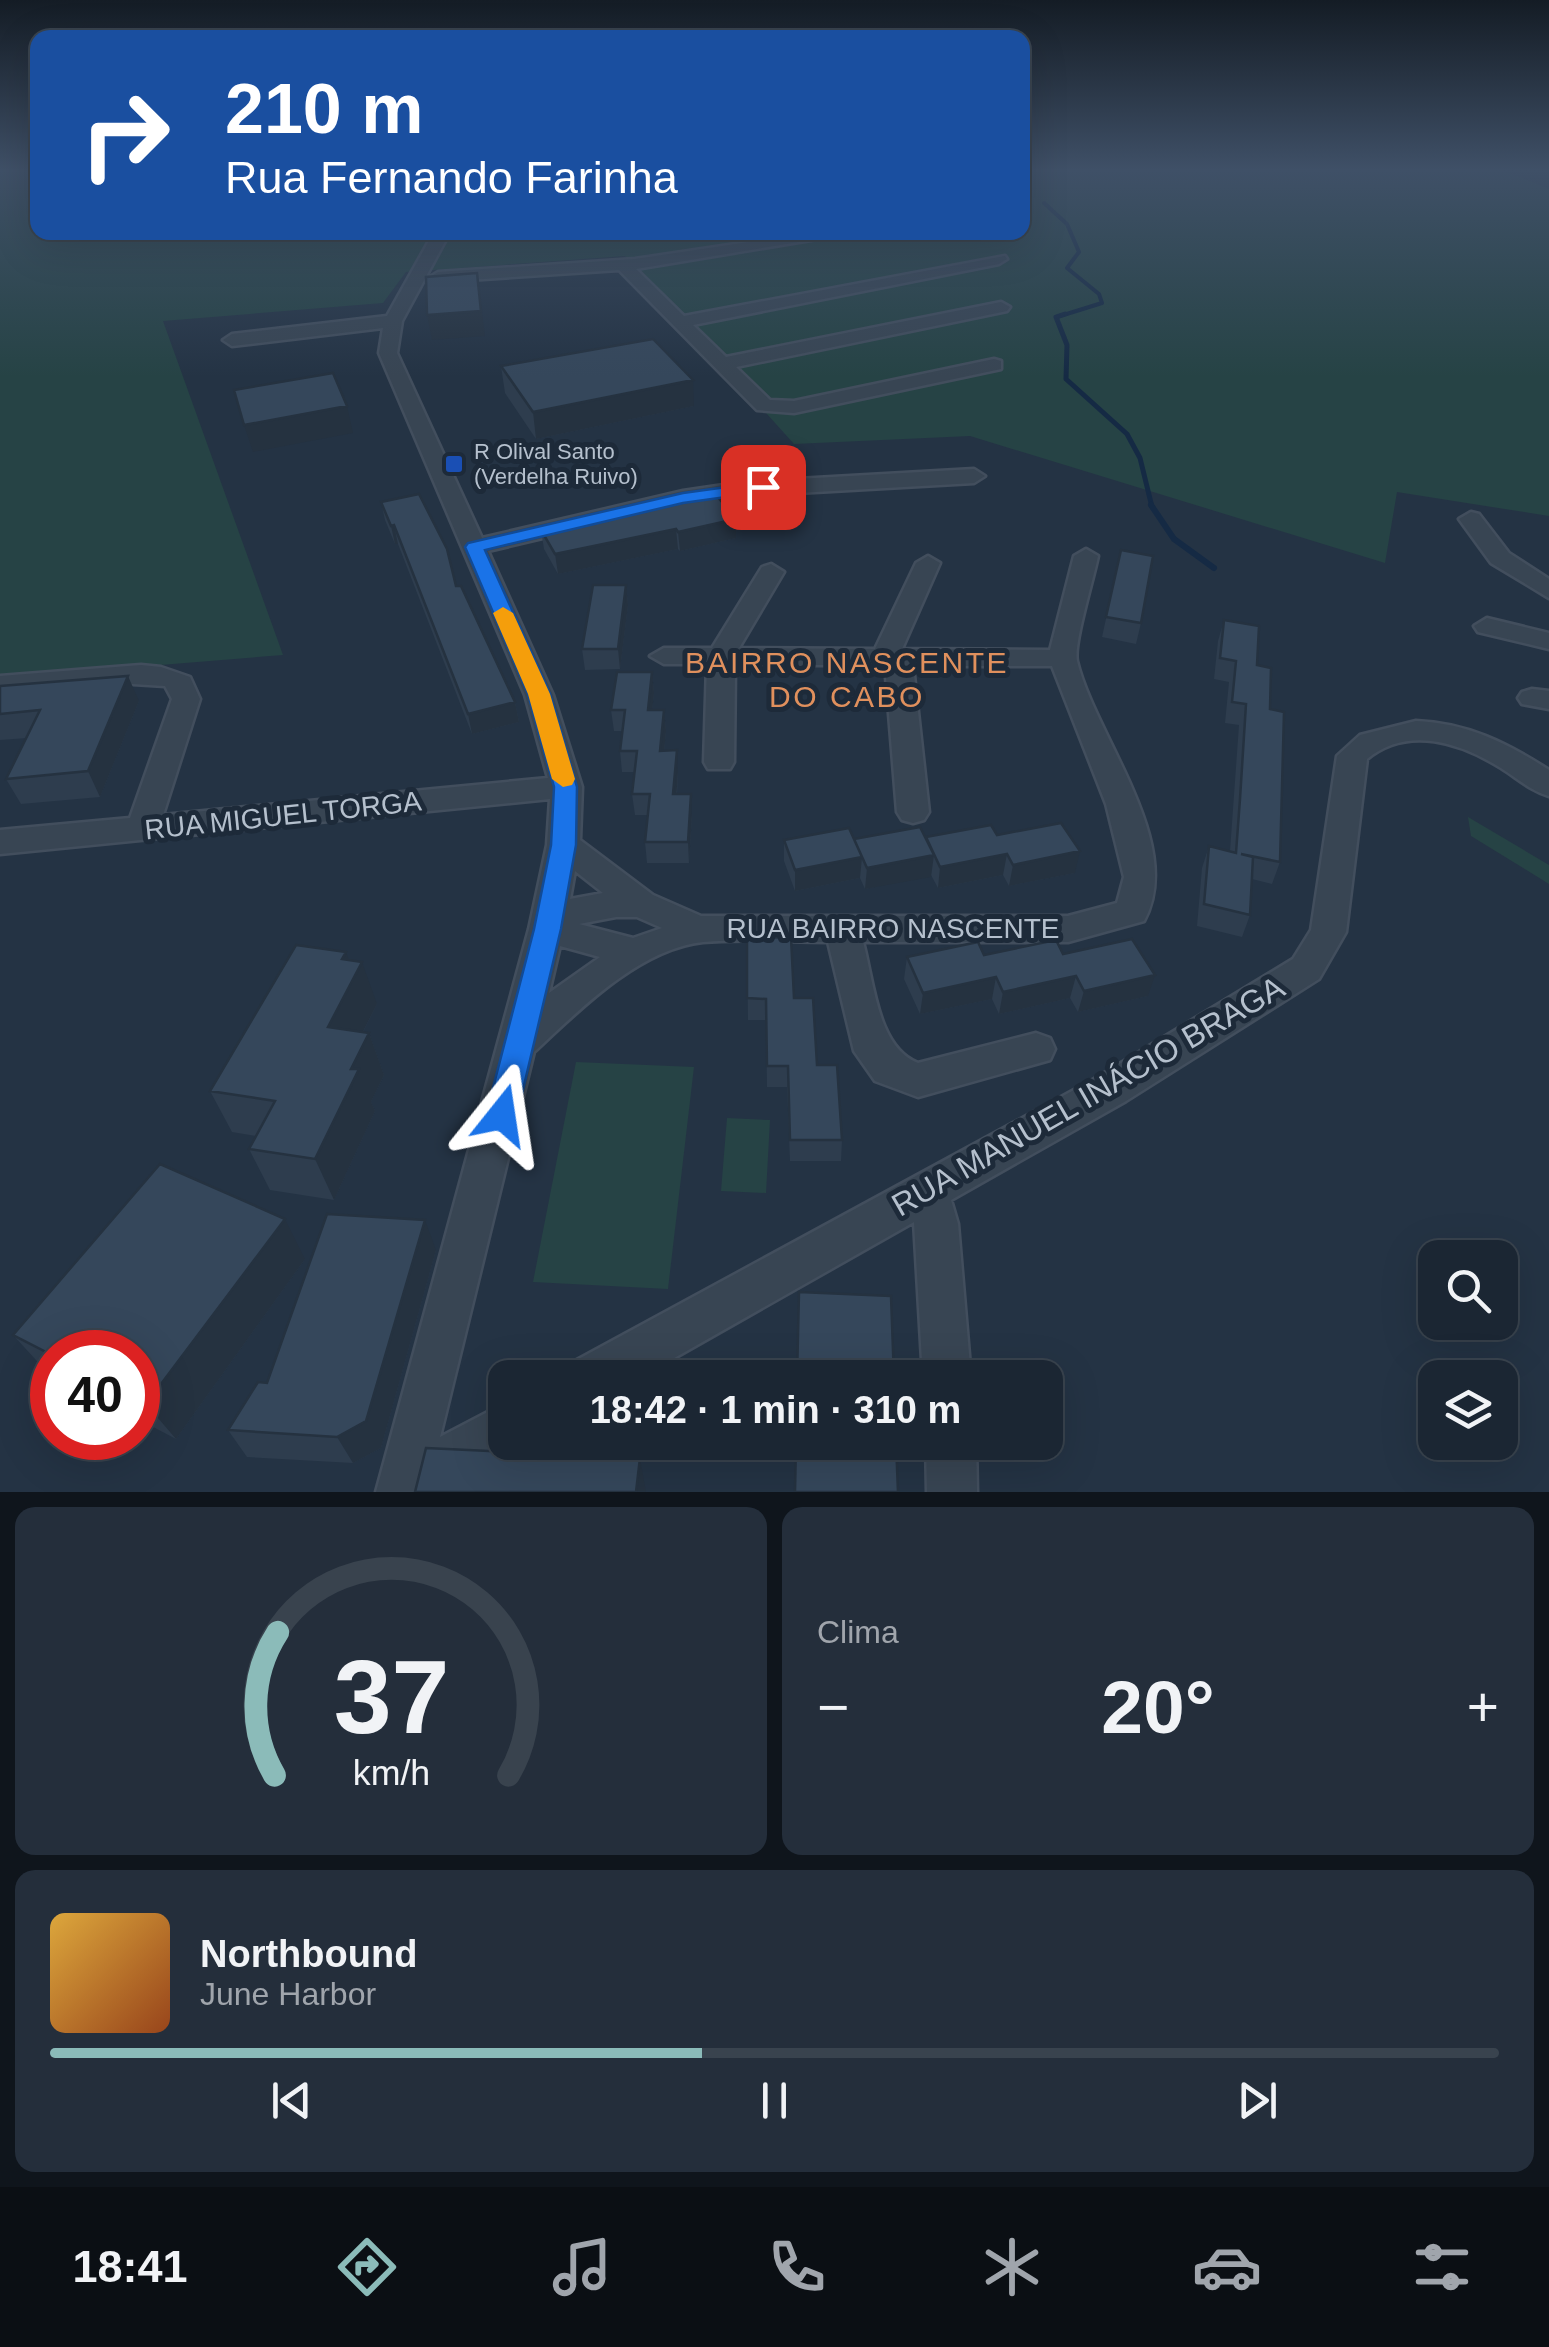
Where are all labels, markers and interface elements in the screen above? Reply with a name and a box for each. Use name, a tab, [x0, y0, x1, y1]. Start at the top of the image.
icon: right	[60, 70, 190, 200]
text: 210 m	[225, 70, 423, 148]
text: Rua Fernando Farinha	[225, 152, 678, 203]
place label: R Olival Santo (Verdelha Ruivo)	[474, 439, 638, 489]
pin	[721, 445, 806, 530]
marker: R Olival Santo (Verdelha Ruivo)	[443, 453, 465, 475]
icon: arrive	[736, 460, 791, 515]
district label: BAIRRO NASCENTE DO CABO	[685, 646, 1009, 713]
street label: RUA MIGUEL TORGA	[143, 786, 423, 845]
street label: RUA BAIRRO NASCENTE	[727, 913, 1059, 944]
street label: RUA MANUEL INÁCIO BRAGA	[885, 968, 1291, 1223]
position arrow	[450, 1063, 554, 1167]
map controls	[1418, 1240, 1518, 1460]
button: search	[1418, 1240, 1518, 1340]
speed limit sign: 40	[30, 1330, 160, 1460]
button: layers	[1418, 1360, 1518, 1460]
text: 18:42 · 1 min · 310 m	[590, 1389, 961, 1431]
text: Clima	[817, 1614, 899, 1650]
text: 37	[333, 1639, 449, 1755]
text: 20°	[1101, 1665, 1215, 1749]
text: −	[817, 1676, 849, 1738]
text: +	[1467, 1676, 1499, 1738]
text: km/h	[352, 1753, 430, 1793]
text: Northbound	[200, 1933, 417, 1975]
text: June Harbor	[200, 1976, 376, 2012]
icon: previous	[264, 2073, 319, 2128]
icon: pause	[747, 2073, 802, 2128]
icon: next	[1230, 2073, 1285, 2128]
icon: directions	[332, 2232, 402, 2302]
icon: music	[547, 2232, 617, 2302]
icon: phone	[762, 2232, 832, 2302]
icon: climate	[977, 2232, 1047, 2302]
icon: car	[1192, 2232, 1262, 2302]
icon: filters	[1407, 2232, 1477, 2302]
text: 18:41	[72, 2241, 188, 2292]

